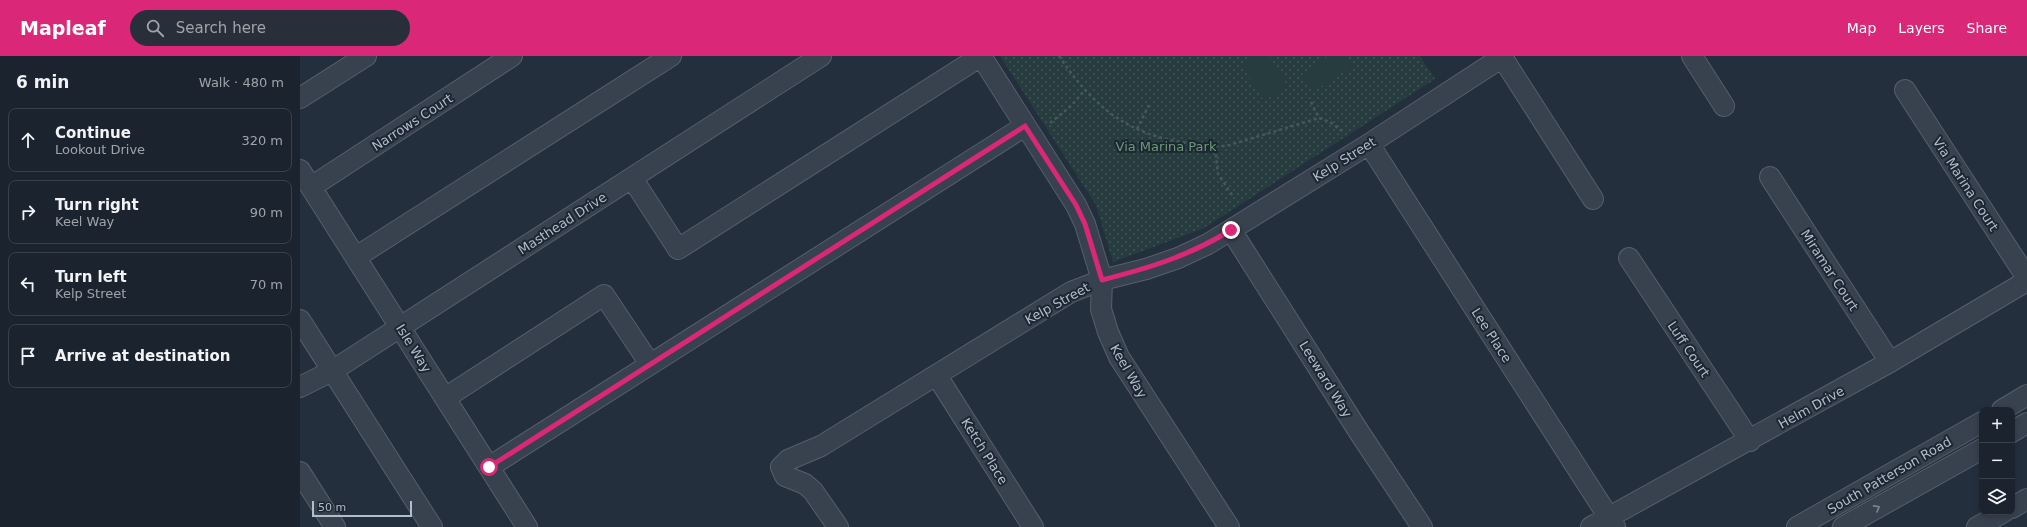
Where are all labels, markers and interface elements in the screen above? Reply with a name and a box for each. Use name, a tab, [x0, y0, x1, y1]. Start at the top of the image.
search box	[130, 10, 410, 46]
text: Mapleaf	[20, 17, 106, 39]
icon: search	[144, 17, 166, 39]
text: Search here	[176, 19, 266, 37]
text: Map	[1847, 20, 1876, 36]
text: Layers	[1898, 20, 1945, 36]
text: Share	[1967, 20, 2007, 36]
text: 6 min	[16, 72, 69, 92]
text: Walk · 480 m	[199, 75, 284, 90]
street label: Narrows Court	[369, 91, 455, 154]
text: Continue	[55, 124, 131, 142]
icon: ahead	[17, 129, 39, 151]
text: 320 m	[241, 133, 283, 148]
street label: Kelp Street	[1310, 134, 1379, 185]
street label: Via Marina Court	[1930, 135, 2001, 234]
park label: Via Marina Park	[1116, 139, 1217, 154]
text: Lookout Drive	[55, 142, 145, 157]
street label: Masthead Drive	[515, 189, 609, 258]
text: Turn right	[55, 196, 139, 214]
icon: right	[17, 201, 39, 223]
text: 90 m	[250, 205, 283, 220]
text: Keel Way	[55, 214, 114, 229]
route end	[1222, 221, 1240, 239]
street label: Miramar Court	[1798, 227, 1861, 314]
text: Turn left	[55, 268, 127, 286]
icon: left	[17, 273, 39, 295]
text: 70 m	[250, 277, 283, 292]
street label: Kelp Street	[1022, 280, 1092, 327]
text: Kelp Street	[55, 286, 126, 301]
street label: Lee Place	[1468, 305, 1515, 365]
street label: Luff Court	[1664, 319, 1713, 380]
street label: Isle Way	[393, 321, 434, 375]
street label: Leeward Way	[1296, 338, 1355, 420]
street label: Keel Way	[1107, 342, 1150, 401]
icon: arrive	[17, 345, 39, 367]
text: Arrive at destination	[55, 347, 230, 365]
street label: Helm Drive	[1776, 383, 1847, 432]
map controls	[1979, 407, 2015, 515]
button: +	[1979, 407, 2015, 443]
street label: Ketch Place	[958, 415, 1011, 487]
street label: South Patterson Road	[1825, 434, 1954, 517]
button: −	[1979, 443, 2015, 479]
route start	[480, 458, 498, 476]
button: layers	[1979, 479, 2015, 515]
scale bar	[312, 499, 412, 518]
text: 50 m	[318, 501, 346, 514]
one-way arrow	[1873, 505, 1880, 513]

